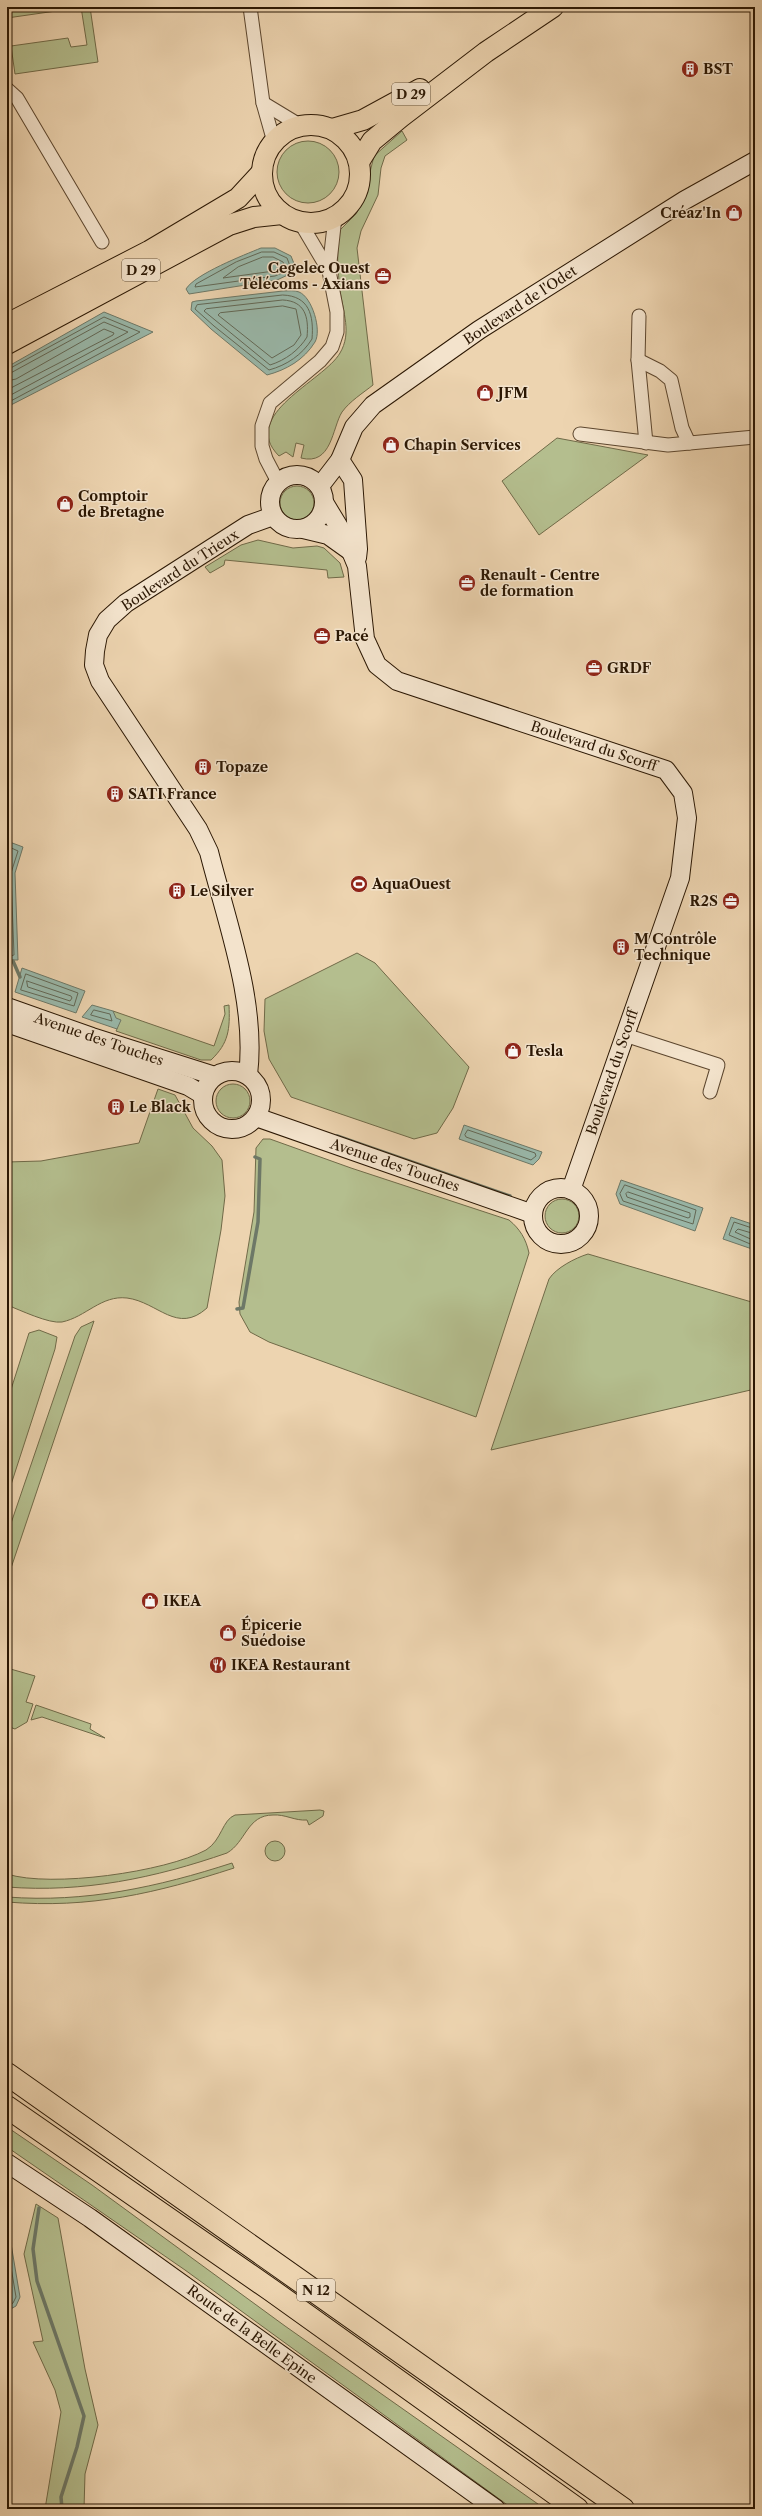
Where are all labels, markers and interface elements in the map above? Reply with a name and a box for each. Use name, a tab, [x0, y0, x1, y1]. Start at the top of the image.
building icon: BST	[680, 59, 700, 79]
place label: BST	[703, 60, 733, 78]
road number: D 29	[392, 83, 430, 105]
shop icon: Créaz'In	[724, 203, 744, 223]
place label: Créaz'In	[660, 204, 721, 222]
road number: D 29	[122, 259, 160, 281]
place label: Cegelec Ouest Télécoms - Axians	[240, 259, 370, 293]
street label: Boulevard de l'Odet	[460, 262, 580, 348]
office icon: Cegelec Ouest Télécoms - Axians	[373, 266, 393, 286]
shop icon: JFM	[475, 383, 495, 403]
place label: JFM	[495, 384, 528, 402]
shop icon: Chapin Services	[381, 435, 401, 455]
place label: Chapin Services	[404, 436, 521, 454]
place label: Comptoir de Bretagne	[78, 487, 164, 521]
shop icon: Comptoir de Bretagne	[55, 494, 75, 514]
street label: Boulevard du Trieux	[118, 525, 243, 615]
place label: Renault - Centre de formation	[480, 566, 600, 600]
office icon: Renault - Centre de formation	[457, 573, 477, 593]
office icon: Pacé	[312, 626, 332, 646]
place label: Pacé	[335, 627, 369, 645]
office icon: GRDF	[584, 658, 604, 678]
place label: GRDF	[607, 659, 652, 677]
street label: Boulevard du Scorff	[528, 717, 662, 776]
building icon: Topaze	[193, 757, 213, 777]
place label: Topaze	[216, 758, 268, 776]
building icon: SATI France	[105, 784, 125, 804]
place label: SATI France	[128, 785, 217, 803]
sports icon: AquaOuest	[349, 874, 369, 894]
place label: AquaOuest	[371, 875, 451, 893]
building icon: Le Silver	[167, 881, 187, 901]
place label: Le Silver	[190, 882, 254, 900]
office icon: R2S	[721, 891, 741, 911]
place label: R2S	[689, 892, 718, 910]
place label: M Contrôle Technique	[634, 930, 717, 964]
building icon: M Contrôle Technique	[611, 937, 631, 957]
street label: Boulevard du Scorff	[582, 1004, 643, 1137]
street label: Avenue des Touches	[31, 1008, 166, 1070]
shop icon: Tesla	[503, 1041, 523, 1061]
place label: Tesla	[526, 1042, 564, 1060]
building icon: Le Black	[106, 1097, 126, 1117]
place label: Le Black	[129, 1098, 192, 1116]
street label: Avenue des Touches	[327, 1134, 462, 1196]
shop icon: IKEA	[140, 1591, 160, 1611]
place label: IKEA	[163, 1592, 202, 1610]
place label: Épicerie Suédoise	[241, 1615, 306, 1650]
shop icon: Épicerie Suédoise	[218, 1623, 238, 1643]
restaurant icon: IKEA Restaurant	[208, 1655, 228, 1675]
place label: IKEA Restaurant	[231, 1656, 351, 1674]
road number: N 12	[297, 2279, 335, 2301]
street label: Route de la Belle Epine	[184, 2281, 320, 2387]

